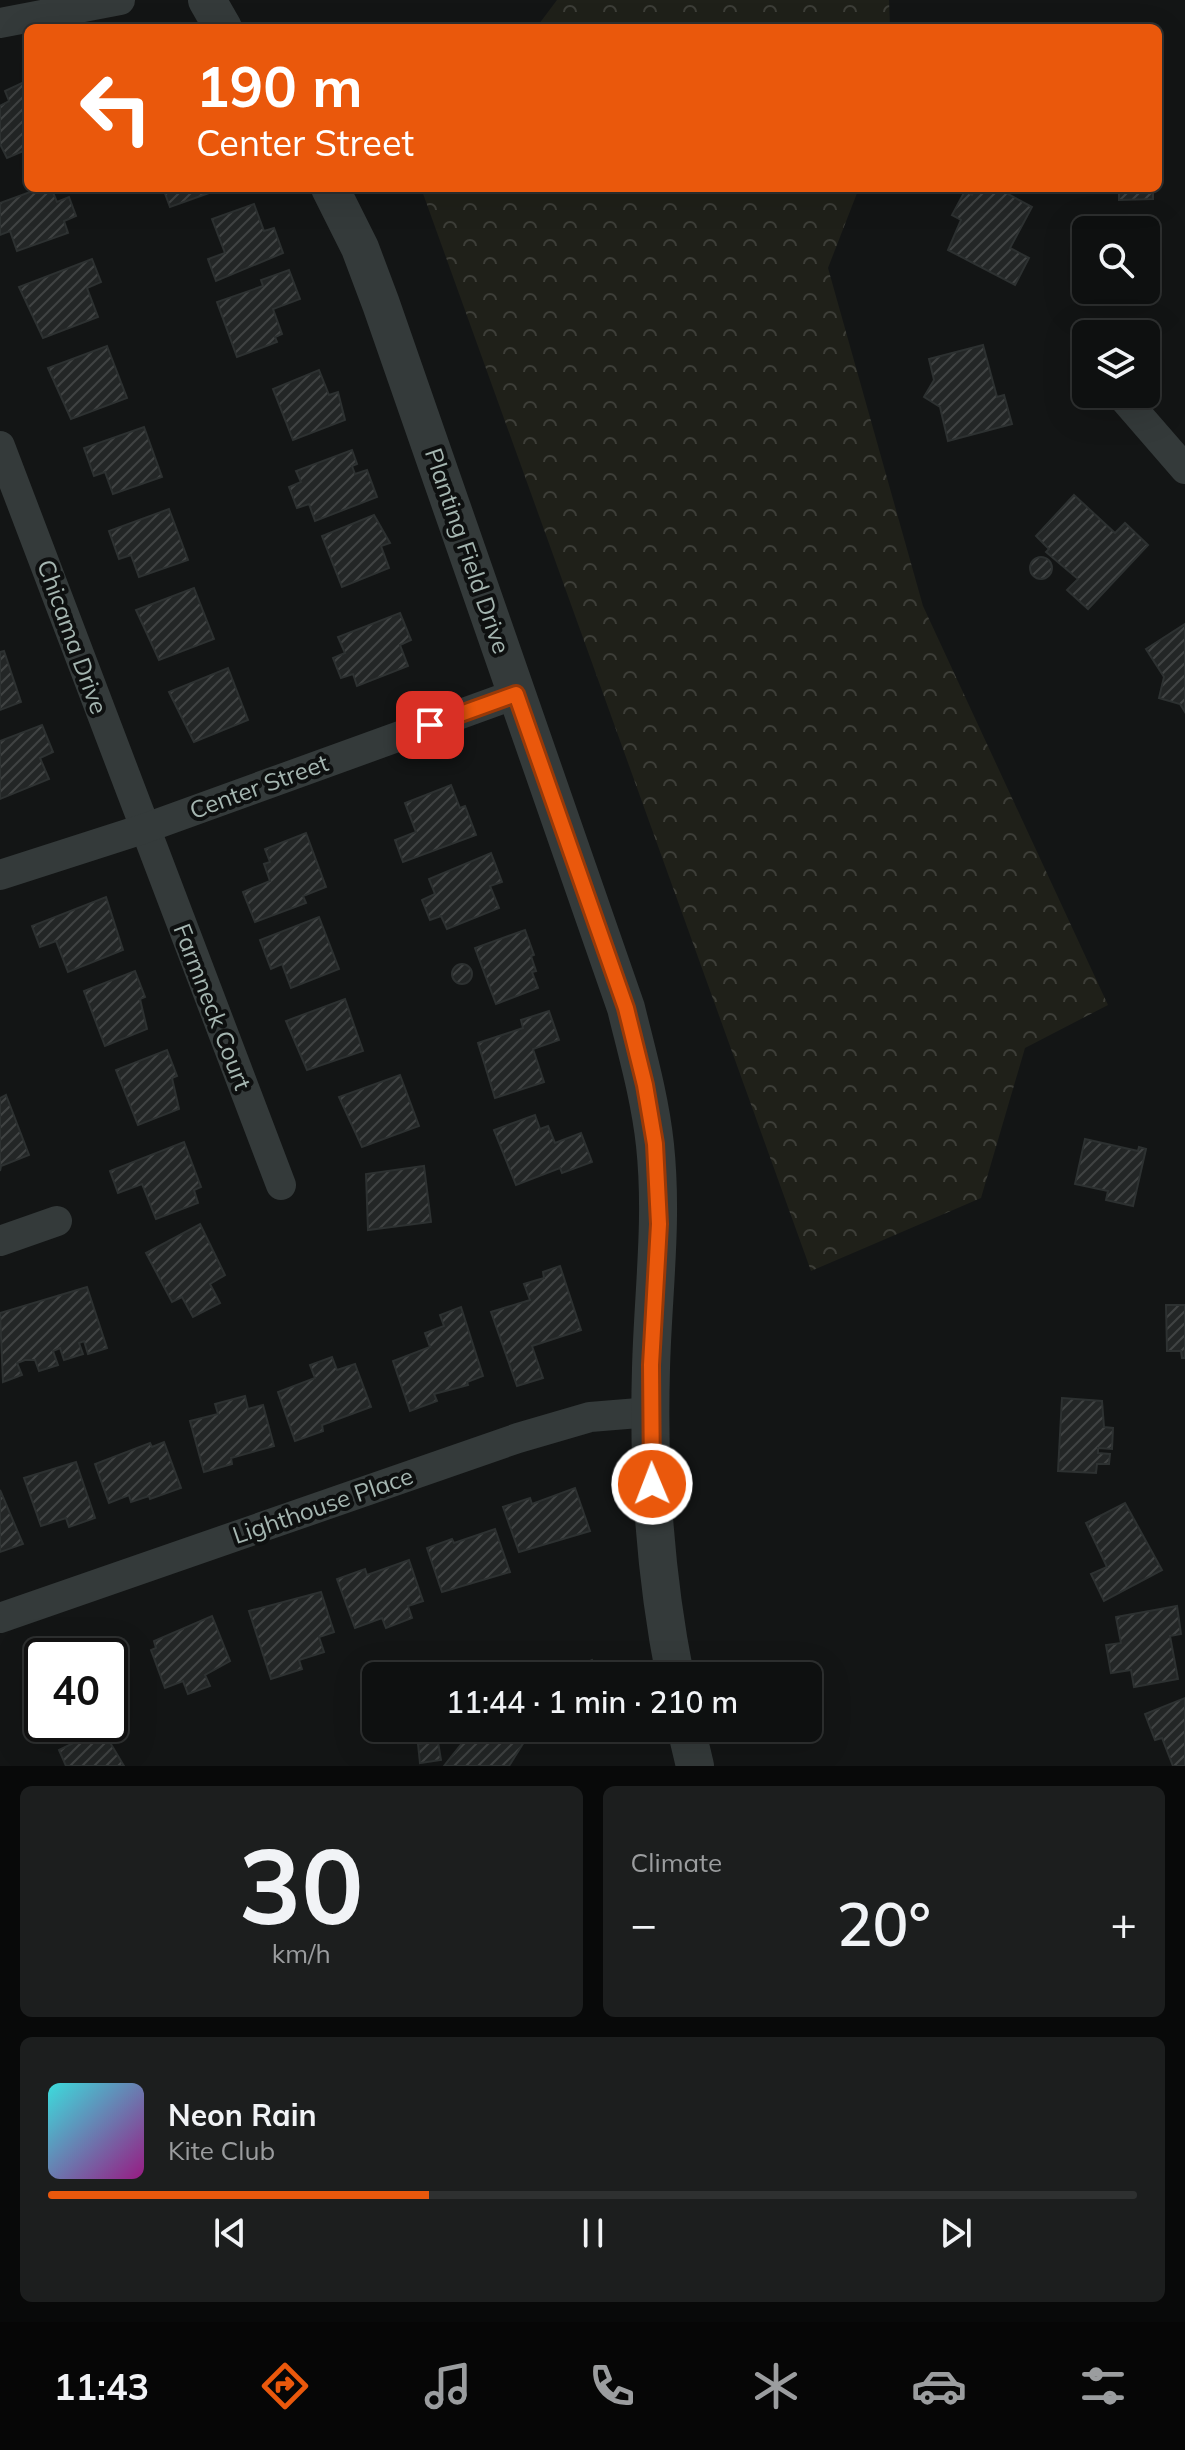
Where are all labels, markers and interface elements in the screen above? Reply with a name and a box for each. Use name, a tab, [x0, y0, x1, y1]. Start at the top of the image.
text: 190 m	[196, 51, 363, 121]
icon: left	[64, 56, 168, 160]
text: Center Street	[196, 120, 414, 165]
map controls	[1072, 216, 1160, 408]
button: search	[1072, 216, 1160, 304]
button: layers	[1072, 320, 1160, 408]
street label: Planting Field Drive	[419, 444, 517, 657]
street label: Chicama Drive	[31, 555, 115, 718]
pin	[396, 691, 464, 759]
icon: arrive	[408, 703, 452, 747]
street label: Center Street	[185, 747, 332, 825]
street label: Farmneck Court	[167, 919, 258, 1094]
position arrow	[610, 1442, 694, 1526]
street label: Lighthouse Place	[228, 1460, 417, 1550]
speed limit sign: 40	[24, 1638, 128, 1742]
text: 11:44 · 1 min · 210 m	[446, 1683, 738, 1721]
text: 30	[239, 1819, 364, 1950]
text: Climate	[631, 1846, 722, 1879]
text: 20°	[837, 1886, 931, 1961]
text: −	[631, 1896, 657, 1951]
text: +	[1111, 1896, 1137, 1951]
text: km/h	[272, 1937, 331, 1970]
text: Neon Rain	[168, 2096, 317, 2134]
text: Kite Club	[168, 2134, 275, 2167]
icon: previous	[208, 2211, 252, 2255]
icon: pause	[571, 2211, 615, 2255]
icon: next	[934, 2211, 978, 2255]
icon: directions	[257, 2358, 313, 2414]
icon: music	[420, 2358, 476, 2414]
icon: phone	[584, 2358, 640, 2414]
icon: climate	[748, 2358, 804, 2414]
icon: car	[911, 2358, 967, 2414]
icon: filters	[1075, 2358, 1131, 2414]
text: 11:43	[54, 2364, 149, 2409]

